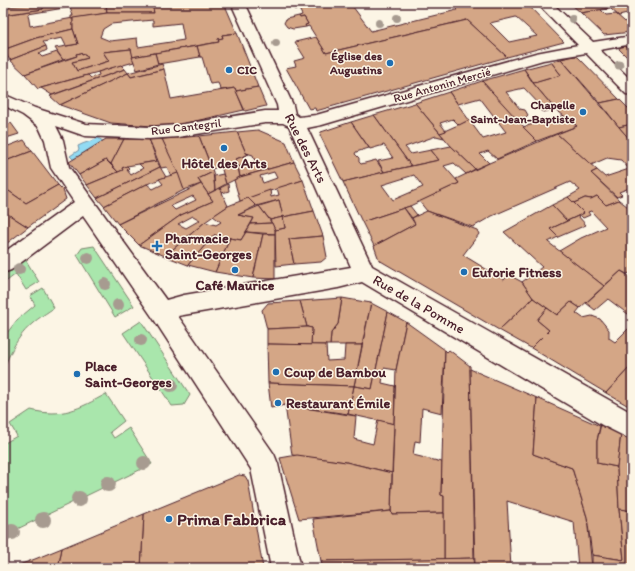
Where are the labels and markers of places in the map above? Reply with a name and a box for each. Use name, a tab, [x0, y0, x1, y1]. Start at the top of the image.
place label: Église des Augustins	[329, 49, 383, 78]
marker: Église des Augustins	[385, 58, 395, 68]
place label: CIC	[237, 63, 257, 77]
marker: CIC	[224, 65, 234, 75]
place label: Chapelle Saint-Jean-Baptiste	[470, 98, 575, 127]
marker: Chapelle Saint-Jean-Baptiste	[578, 107, 588, 117]
marker: Hôtel des Arts	[219, 143, 229, 153]
place label: Hôtel des Arts	[181, 155, 267, 172]
place label: Pharmacie Saint-Georges	[165, 230, 252, 263]
marker: Pharmacie Saint-Georges	[152, 241, 162, 251]
place label: Euforie Fitness	[472, 264, 562, 281]
marker: Café Maurice	[230, 265, 240, 275]
marker: Euforie Fitness	[459, 267, 469, 277]
place label: Café Maurice	[195, 277, 275, 294]
place label: Place Saint-Georges	[85, 358, 172, 391]
place label: Coup de Bambou	[284, 364, 386, 381]
marker: Coup de Bambou	[271, 367, 281, 377]
marker: Place Saint-Georges	[72, 369, 82, 379]
place label: Restaurant Émile	[286, 395, 390, 412]
marker: Restaurant Émile	[273, 398, 283, 408]
place label: Prima Fabbrica	[177, 509, 287, 529]
marker: Prima Fabbrica	[164, 514, 174, 524]

